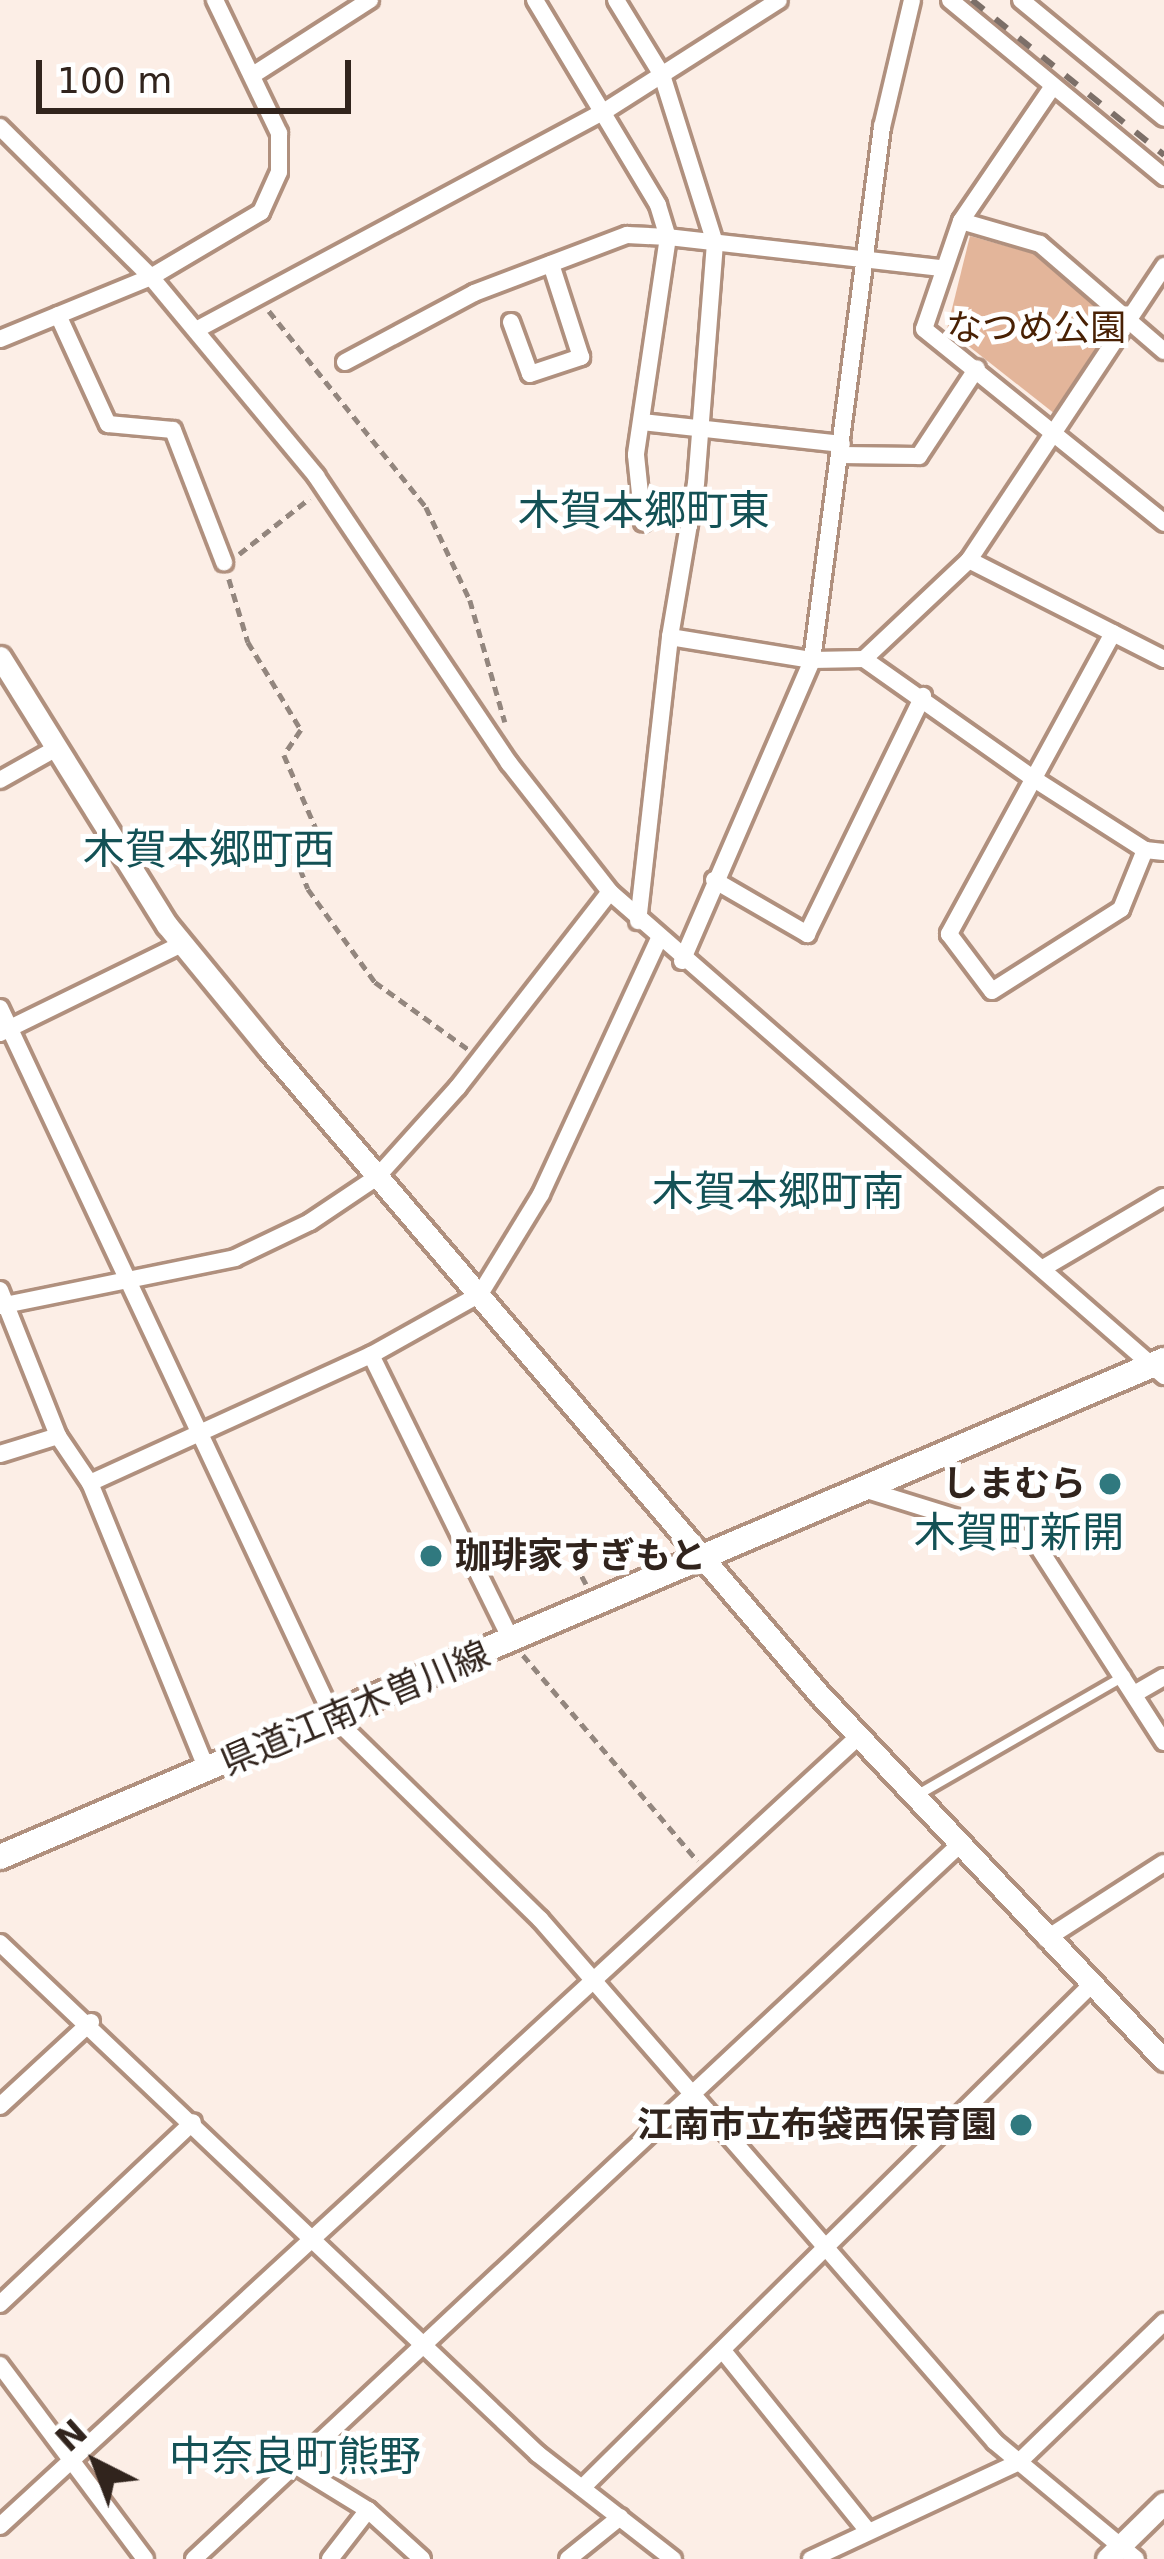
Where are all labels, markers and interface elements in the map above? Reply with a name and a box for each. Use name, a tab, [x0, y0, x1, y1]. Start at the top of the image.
scale bar	[42, 36, 357, 110]
text: 100 m	[57, 60, 172, 101]
park label: なつめ公園	[946, 306, 1126, 350]
district label: 木賀本郷町東	[518, 486, 770, 536]
district label: 木賀本郷町西	[83, 825, 335, 875]
district label: 木賀本郷町南	[652, 1167, 904, 1217]
place label: しまむら	[942, 1462, 1086, 1506]
marker: しまむら	[1097, 1471, 1123, 1497]
district label: 木賀町新開	[914, 1508, 1124, 1558]
place label: 珈琲家すぎもと	[455, 1534, 707, 1578]
marker: 珈琲家すぎもと	[418, 1543, 444, 1569]
street label: 県道江南木曽川線	[214, 1632, 496, 1784]
place label: 江南市立布袋西保育園	[637, 2103, 997, 2147]
marker: 江南市立布袋西保育園	[1008, 2112, 1034, 2138]
north arrow	[36, 2403, 156, 2523]
text: N	[48, 2412, 95, 2460]
district label: 中奈良町熊野	[169, 2432, 421, 2482]

